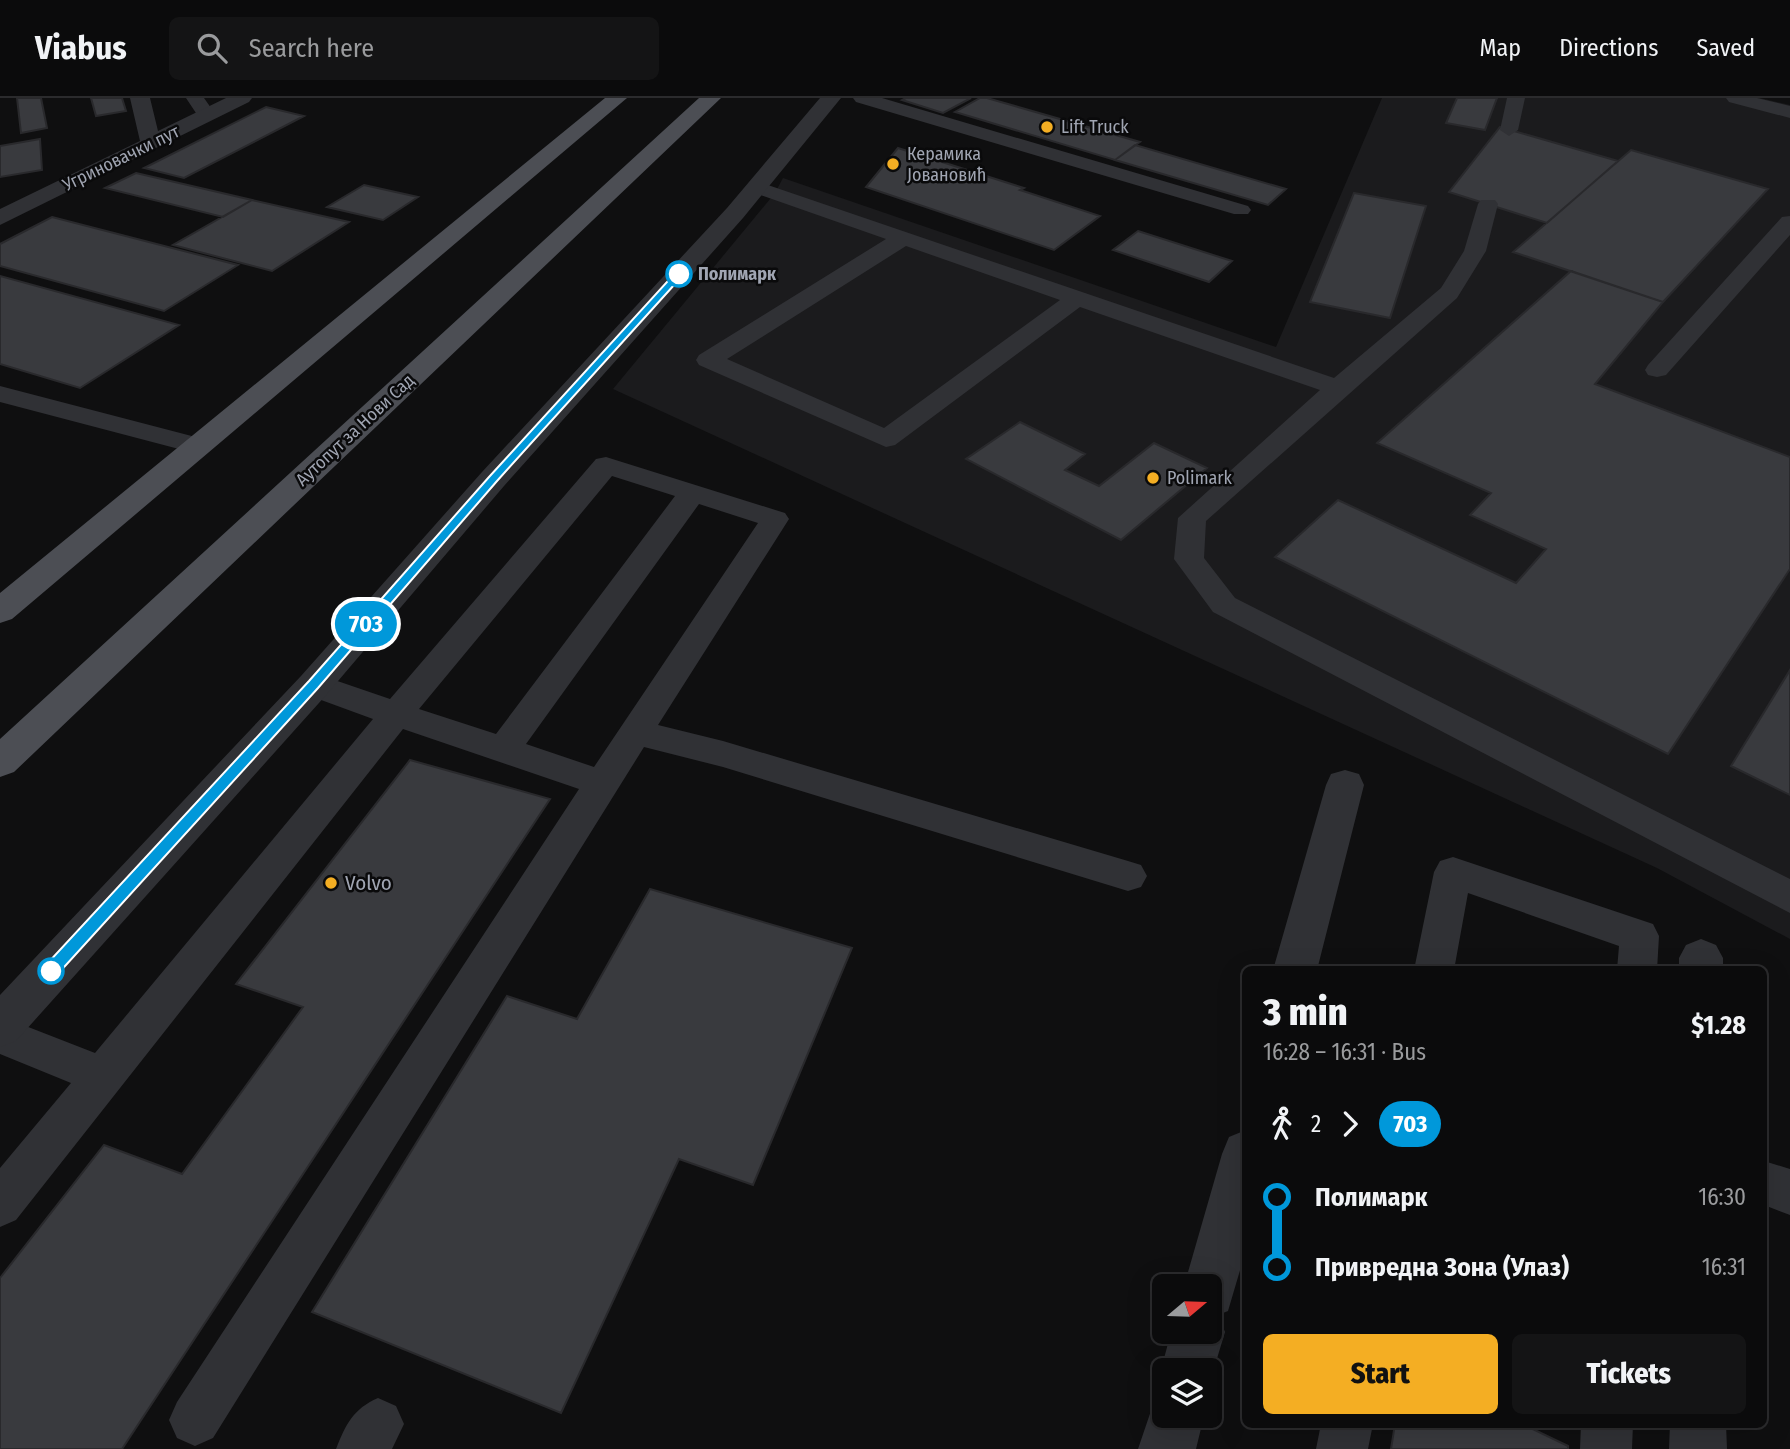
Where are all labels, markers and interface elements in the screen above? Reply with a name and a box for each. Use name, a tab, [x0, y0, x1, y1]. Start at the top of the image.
search box	[169, 17, 659, 80]
text: Viabus	[35, 28, 127, 68]
icon: search	[193, 29, 231, 67]
text: Search here	[249, 33, 374, 64]
text: Map	[1480, 34, 1521, 62]
text: Directions	[1559, 34, 1658, 62]
text: Saved	[1696, 34, 1755, 62]
place label: Lift Truck	[1061, 116, 1129, 138]
marker: Lift Truck	[1039, 119, 1055, 135]
street label: Угриновачки пут	[58, 120, 184, 196]
place label: Керамика Јовановић	[907, 143, 986, 186]
marker: Керамика Јовановић	[885, 156, 901, 172]
marker: Полимарк	[666, 261, 692, 287]
place label: Полимарк	[698, 263, 777, 285]
street label: Аутопут за Нови Сад	[291, 369, 419, 491]
place label: Polimark	[1167, 467, 1233, 489]
marker: Polimark	[1145, 470, 1161, 486]
line badge: 703	[326, 601, 406, 647]
text: 703	[349, 610, 383, 638]
place label: Volvo	[345, 870, 392, 896]
marker: Volvo	[323, 875, 339, 891]
unlabelled marker	[38, 958, 64, 984]
text: 3 min	[1263, 989, 1347, 1035]
text: $1.28	[1691, 1010, 1746, 1041]
text: 16:28 – 16:31 · Bus	[1263, 1038, 1426, 1066]
icon: walk	[1263, 1105, 1301, 1143]
icon: forward	[1331, 1105, 1369, 1143]
text: 2	[1311, 1110, 1321, 1138]
text: 703	[1393, 1110, 1427, 1138]
text: Полимарк	[1315, 1182, 1428, 1213]
text: 16:30	[1698, 1183, 1746, 1211]
text: Привредна Зона (Улаз)	[1315, 1252, 1569, 1283]
text: 16:31	[1702, 1253, 1746, 1281]
north arrow	[1152, 1274, 1222, 1344]
map controls	[1152, 1274, 1222, 1428]
button: Start	[1263, 1334, 1498, 1414]
button: Tickets	[1512, 1334, 1746, 1414]
button: layers	[1152, 1358, 1222, 1428]

